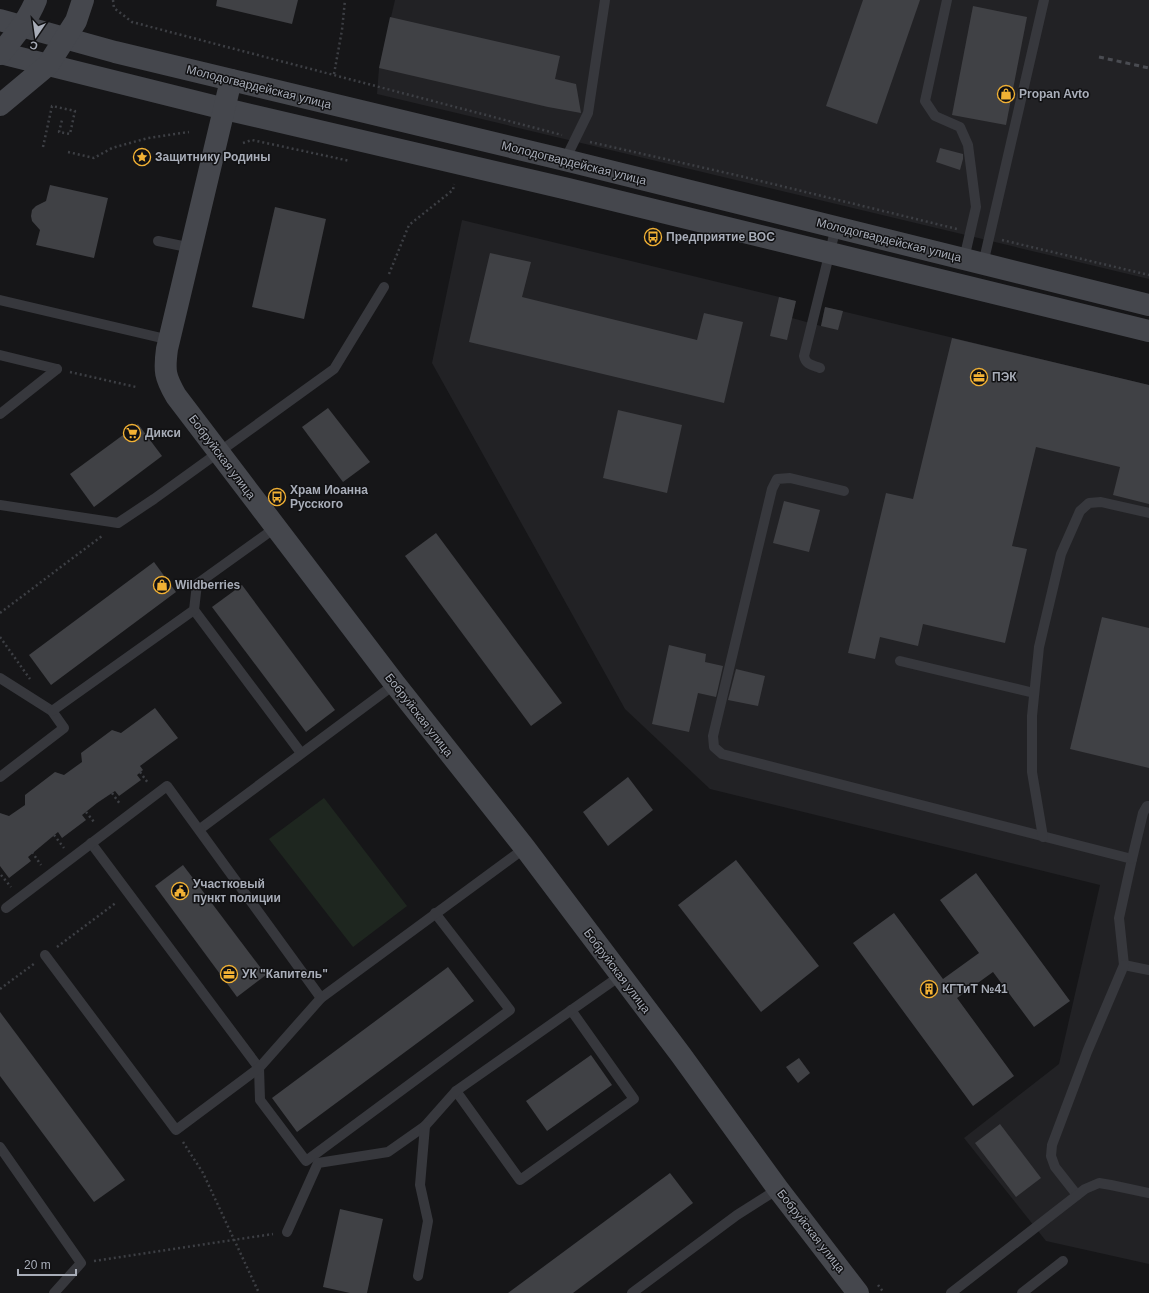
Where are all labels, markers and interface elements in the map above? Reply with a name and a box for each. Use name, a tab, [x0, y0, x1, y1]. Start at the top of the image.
north arrow	[16, 16, 56, 56]
text: С	[28, 39, 39, 52]
street label: Молодогвардейская улица	[185, 62, 333, 112]
shop icon: Propan Avto	[996, 84, 1016, 104]
place label: Propan Avto	[1019, 87, 1089, 101]
street label: Молодогвардейская улица	[500, 138, 648, 188]
place icon: Защитнику Родины	[132, 147, 152, 167]
place label: Защитнику Родины	[155, 150, 271, 164]
street label: Молодогвардейская улица	[815, 215, 963, 265]
bus stop icon: Предприятие ВОС	[643, 227, 663, 247]
place label: Предприятие ВОС	[666, 230, 775, 244]
office icon: ПЭК	[969, 367, 989, 387]
place label: ПЭК	[992, 370, 1017, 384]
street label: Бобруйская улица	[186, 412, 258, 502]
supermarket icon: Дикси	[122, 423, 142, 443]
place label: Дикси	[145, 426, 181, 440]
place label: Храм Иоанна Русского	[290, 483, 368, 511]
bus stop icon: Храм Иоанна Русского	[267, 487, 287, 507]
shop icon: Wildberries	[152, 575, 172, 595]
place label: Wildberries	[175, 578, 241, 592]
street label: Бобруйская улица	[382, 671, 456, 760]
place label: Участковый пункт полиции	[193, 877, 281, 905]
public building icon: Участковый пункт полиции	[170, 881, 190, 901]
street label: Бобруйская улица	[581, 926, 653, 1016]
office icon: УК "Капитель"	[219, 964, 239, 984]
place label: УК "Капитель"	[242, 967, 328, 981]
building icon: КГТиТ №41	[919, 979, 939, 999]
place label: КГТиТ №41	[942, 982, 1008, 996]
street label: Бобруйская улица	[774, 1187, 848, 1276]
scale bar	[18, 1251, 76, 1277]
text: 20 m	[24, 1258, 51, 1272]

